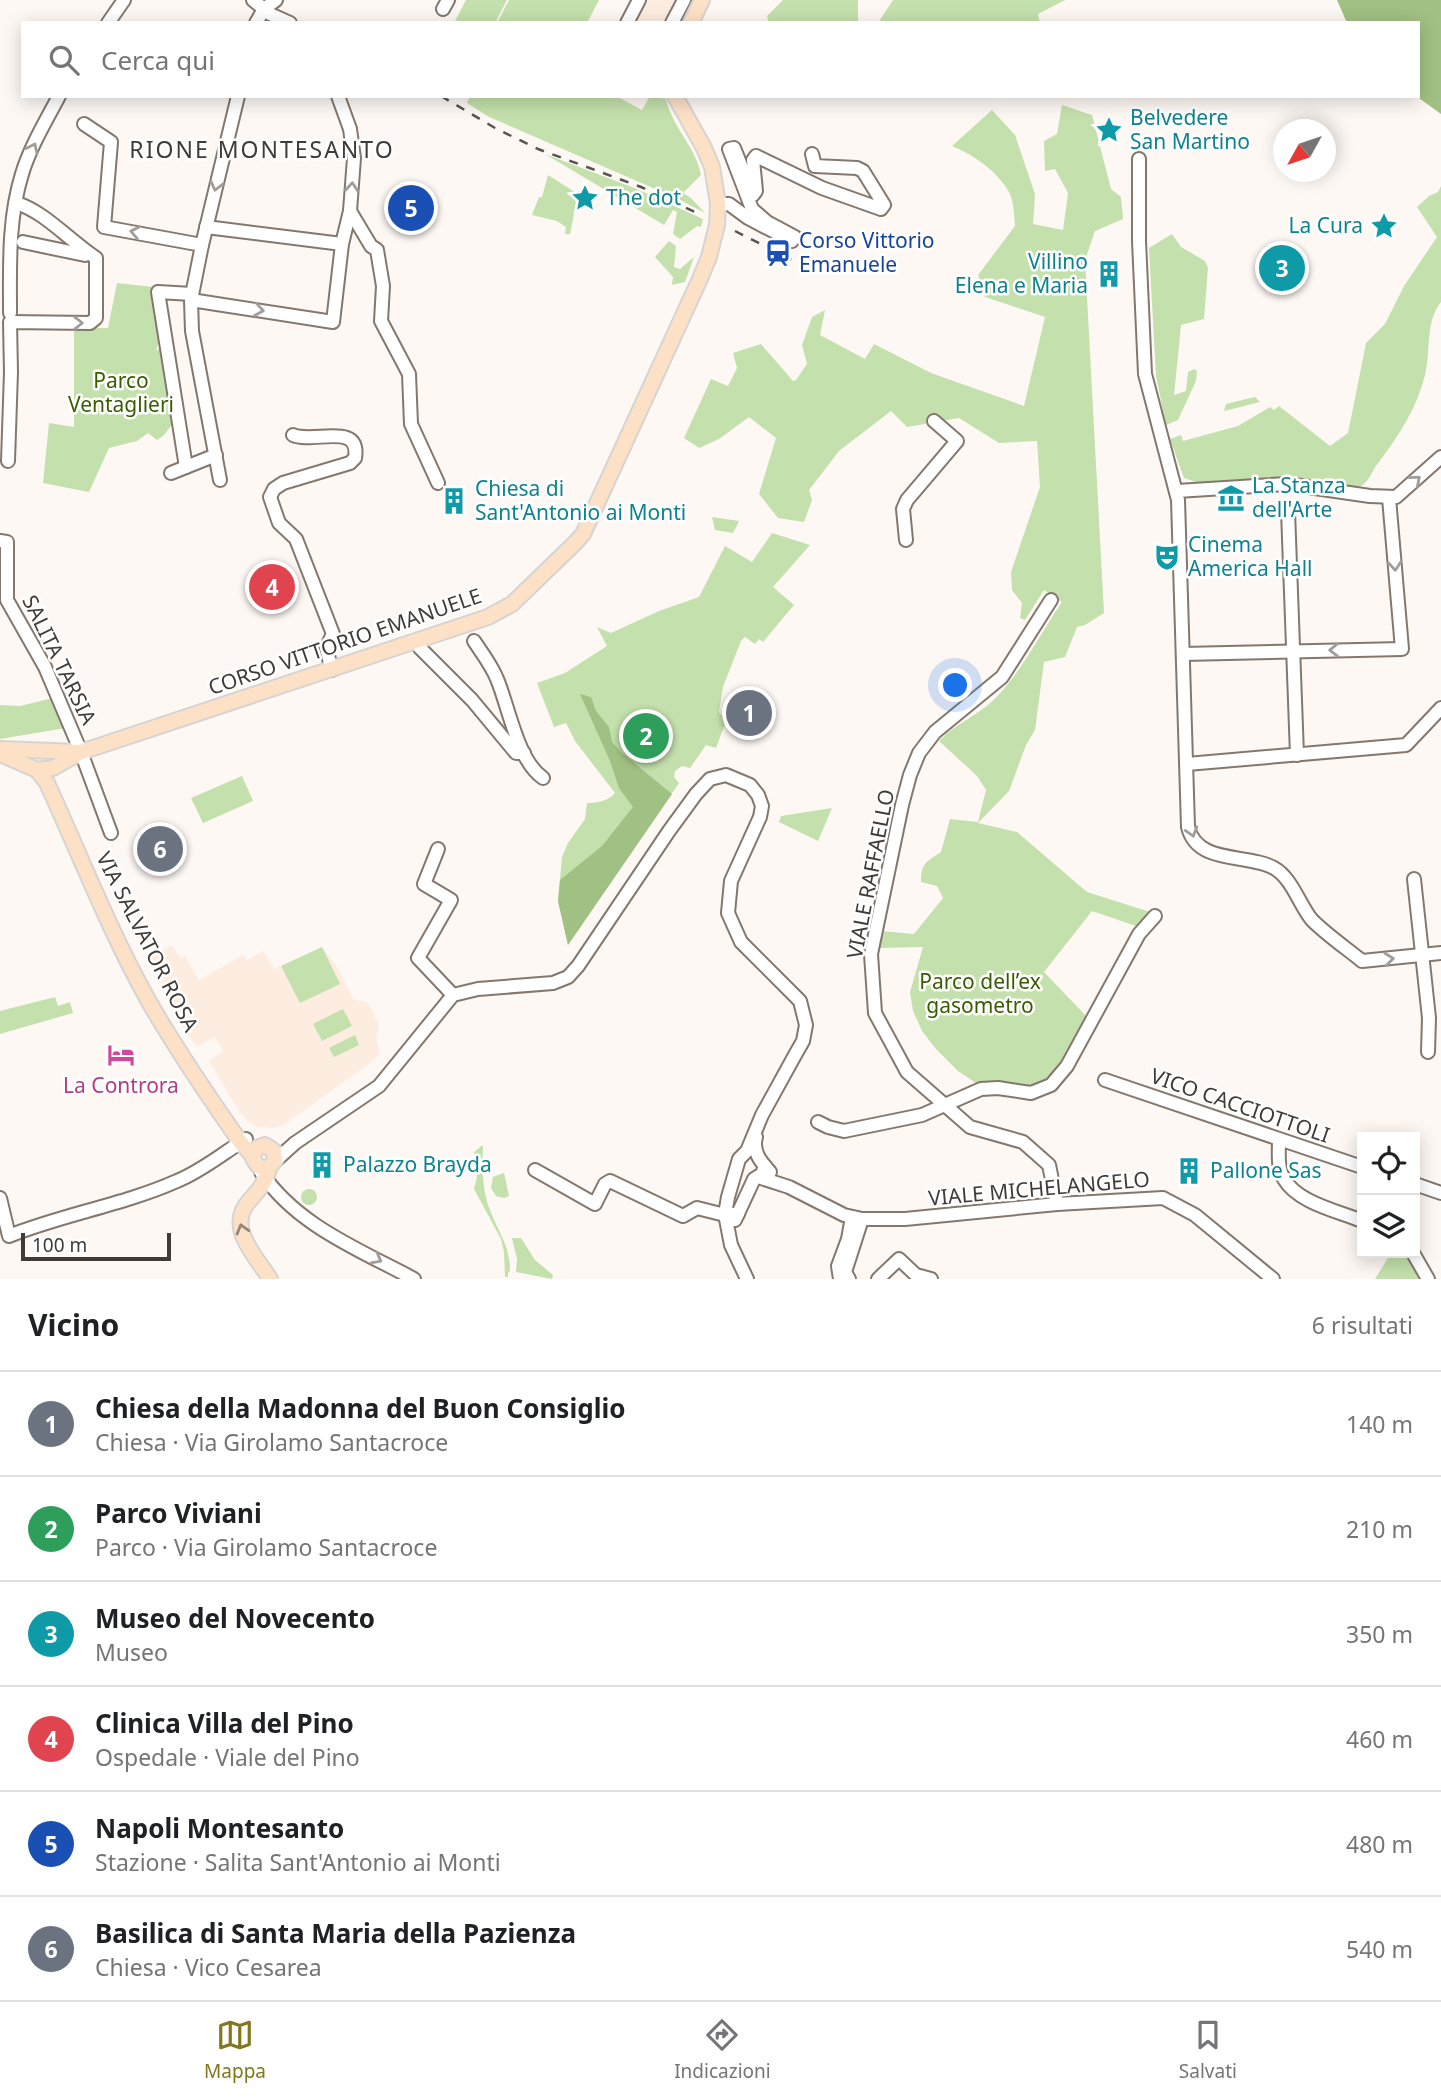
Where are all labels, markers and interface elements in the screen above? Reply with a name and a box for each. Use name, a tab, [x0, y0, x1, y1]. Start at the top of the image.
search box	[21, 21, 1420, 98]
icon: search	[45, 41, 83, 79]
text: Cerca qui	[101, 42, 215, 78]
place label: Belvedere San Martino	[1130, 103, 1250, 155]
place icon: Belvedere San Martino	[1094, 115, 1124, 145]
north arrow	[1273, 119, 1336, 182]
district label: RIONE MONTESANTO	[129, 133, 395, 165]
one-way arrow	[24, 143, 38, 155]
one-way arrow	[210, 180, 224, 192]
one-way arrow	[344, 181, 359, 192]
pin: 5	[388, 182, 434, 234]
place icon: The dot	[570, 183, 600, 213]
place label: The dot	[606, 183, 682, 211]
place label: La Cura	[1288, 211, 1363, 239]
place icon: La Cura	[1369, 211, 1399, 241]
one-way arrow	[129, 226, 141, 241]
place label: Corso Vittorio Emanuele	[799, 226, 935, 278]
station icon: Corso Vittorio Emanuele	[763, 238, 793, 268]
pin: 3	[1259, 242, 1305, 294]
place label: Villino Elena e Maria	[955, 247, 1088, 299]
building icon: Villino Elena e Maria	[1094, 259, 1124, 289]
one-way arrow	[253, 302, 265, 317]
one-way arrow	[73, 315, 84, 331]
park label: Parco Ventaglieri	[68, 366, 174, 418]
place label: La Stanza dell'Arte	[1252, 471, 1346, 523]
place label: Chiesa di Sant'Antonio ai Monti	[475, 474, 686, 526]
one-way arrow	[1408, 476, 1421, 488]
museum icon: La Stanza dell'Arte	[1216, 483, 1246, 513]
building icon: Chiesa di Sant'Antonio ai Monti	[439, 486, 469, 516]
place label: Cinema America Hall	[1188, 530, 1313, 582]
theatre icon: Cinema America Hall	[1152, 542, 1182, 572]
one-way arrow	[1387, 560, 1402, 571]
pin: 4	[249, 561, 295, 613]
street label: CORSO VITTORIO EMANUELE	[204, 581, 485, 701]
street label: SALITA TARSIA	[16, 590, 104, 730]
one-way arrow	[1328, 642, 1338, 658]
your location	[938, 668, 972, 702]
pin: 1	[726, 687, 772, 739]
pin: 2	[623, 710, 669, 762]
street label: VIALE RAFFAELLO	[840, 787, 900, 961]
pin: 6	[137, 823, 183, 875]
one-way arrow	[1183, 825, 1198, 837]
street label: VIA SALVATOR ROSA	[90, 847, 206, 1037]
one-way arrow	[1383, 951, 1394, 966]
park label: Parco dell’ex gasometro	[919, 967, 1041, 1019]
hotel icon: La Controra	[106, 1040, 136, 1070]
street label: VICO CACCIOTTOLI	[1147, 1061, 1334, 1149]
place label: La Controra	[63, 1071, 179, 1099]
map controls	[1357, 1132, 1420, 1258]
button: locate	[1357, 1132, 1420, 1195]
building icon: Palazzo Brayda	[307, 1150, 337, 1180]
place label: Palazzo Brayda	[343, 1150, 492, 1178]
building icon: Pallone Sas	[1174, 1156, 1204, 1186]
place label: Pallone Sas	[1210, 1156, 1322, 1184]
street label: VIALE MICHELANGELO	[927, 1164, 1151, 1212]
button: layers	[1357, 1195, 1420, 1258]
one-way arrow	[236, 1223, 251, 1235]
scale bar	[21, 1230, 172, 1262]
text: 100 m	[32, 1232, 87, 1258]
one-way arrow	[369, 1251, 382, 1264]
text: Vicino	[28, 1304, 119, 1345]
text: 6 risultati	[1312, 1309, 1413, 1341]
text: Chiesa della Madonna del Buon Consiglio	[95, 1390, 625, 1426]
text: 1	[44, 1408, 58, 1440]
text: 140 m	[1346, 1408, 1413, 1440]
text: Chiesa · Via Girolamo Santacroce	[95, 1426, 448, 1458]
text: Parco Viviani	[95, 1495, 262, 1531]
text: 2	[44, 1513, 58, 1545]
text: 210 m	[1346, 1513, 1413, 1545]
text: Parco · Via Girolamo Santacroce	[95, 1531, 437, 1563]
text: Museo del Novecento	[95, 1600, 375, 1636]
text: 3	[44, 1618, 58, 1650]
text: 350 m	[1346, 1618, 1413, 1650]
text: Museo	[95, 1636, 168, 1668]
text: Clinica Villa del Pino	[95, 1705, 354, 1741]
text: 4	[44, 1723, 58, 1755]
text: 460 m	[1346, 1723, 1413, 1755]
text: Ospedale · Viale del Pino	[95, 1741, 360, 1773]
text: Napoli Montesanto	[95, 1810, 344, 1846]
text: 5	[44, 1828, 58, 1860]
text: 480 m	[1346, 1828, 1413, 1860]
text: Stazione · Salita Sant'Antonio ai Monti	[95, 1846, 501, 1878]
text: Basilica di Santa Maria della Pazienza	[95, 1915, 576, 1951]
text: 6	[44, 1933, 58, 1965]
text: 540 m	[1346, 1933, 1413, 1965]
text: Chiesa · Vico Cesarea	[95, 1951, 322, 1983]
tab: Mappa	[204, 2016, 266, 2084]
tab: Indicazioni	[674, 2016, 771, 2084]
tab: Salvati	[1179, 2016, 1237, 2084]

